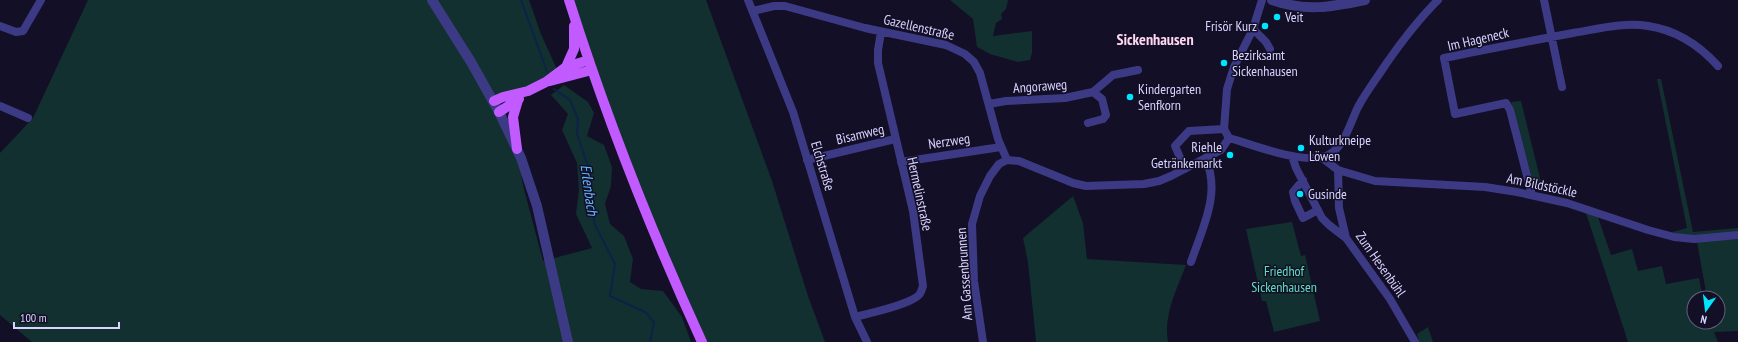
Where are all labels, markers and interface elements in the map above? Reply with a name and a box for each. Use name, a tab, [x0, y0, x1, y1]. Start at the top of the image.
place label: Veit	[1284, 8, 1304, 26]
street label: Gazellenstraße	[882, 10, 956, 44]
marker: Veit	[1272, 12, 1282, 22]
place label: Frisör Kurz	[1205, 17, 1257, 35]
marker: Frisör Kurz	[1260, 21, 1270, 31]
street label: Im Hageneck	[1446, 23, 1511, 55]
district label: Sickenhausen	[1116, 29, 1194, 49]
place label: Bezirksamt Sickenhausen	[1232, 46, 1298, 80]
marker: Bezirksamt Sickenhausen	[1219, 58, 1229, 68]
street label: Angoraweg	[1012, 75, 1068, 97]
place label: Kindergarten Senfkorn	[1138, 80, 1201, 114]
marker: Kindergarten Senfkorn	[1125, 92, 1135, 102]
street label: Bisamweg	[834, 120, 886, 148]
street label: Nerzweg	[927, 129, 971, 153]
place label: Kulturkneipe Löwen	[1309, 131, 1371, 165]
place label: Riehle Getränkemarkt	[1151, 138, 1222, 172]
street label: Elchstraße	[807, 139, 839, 193]
marker: Kulturkneipe Löwen	[1296, 143, 1306, 153]
marker: Riehle Getränkemarkt	[1225, 150, 1235, 160]
street label: Hermelinstraße	[903, 155, 937, 233]
water label: Erlenbach	[577, 163, 603, 218]
street label: Am Bildstöckle	[1505, 169, 1579, 201]
place label: Gusinde	[1308, 185, 1347, 203]
marker: Gusinde	[1295, 189, 1305, 199]
street label: Am Gassenbrunnen	[952, 227, 976, 321]
street label: Zum Hesenbühl	[1352, 228, 1410, 301]
park label: Friedhof Sickenhausen	[1251, 262, 1317, 296]
north arrow	[1686, 290, 1726, 330]
scale bar	[14, 304, 119, 330]
text: 100 m	[20, 310, 47, 325]
text: N	[1699, 312, 1708, 327]

